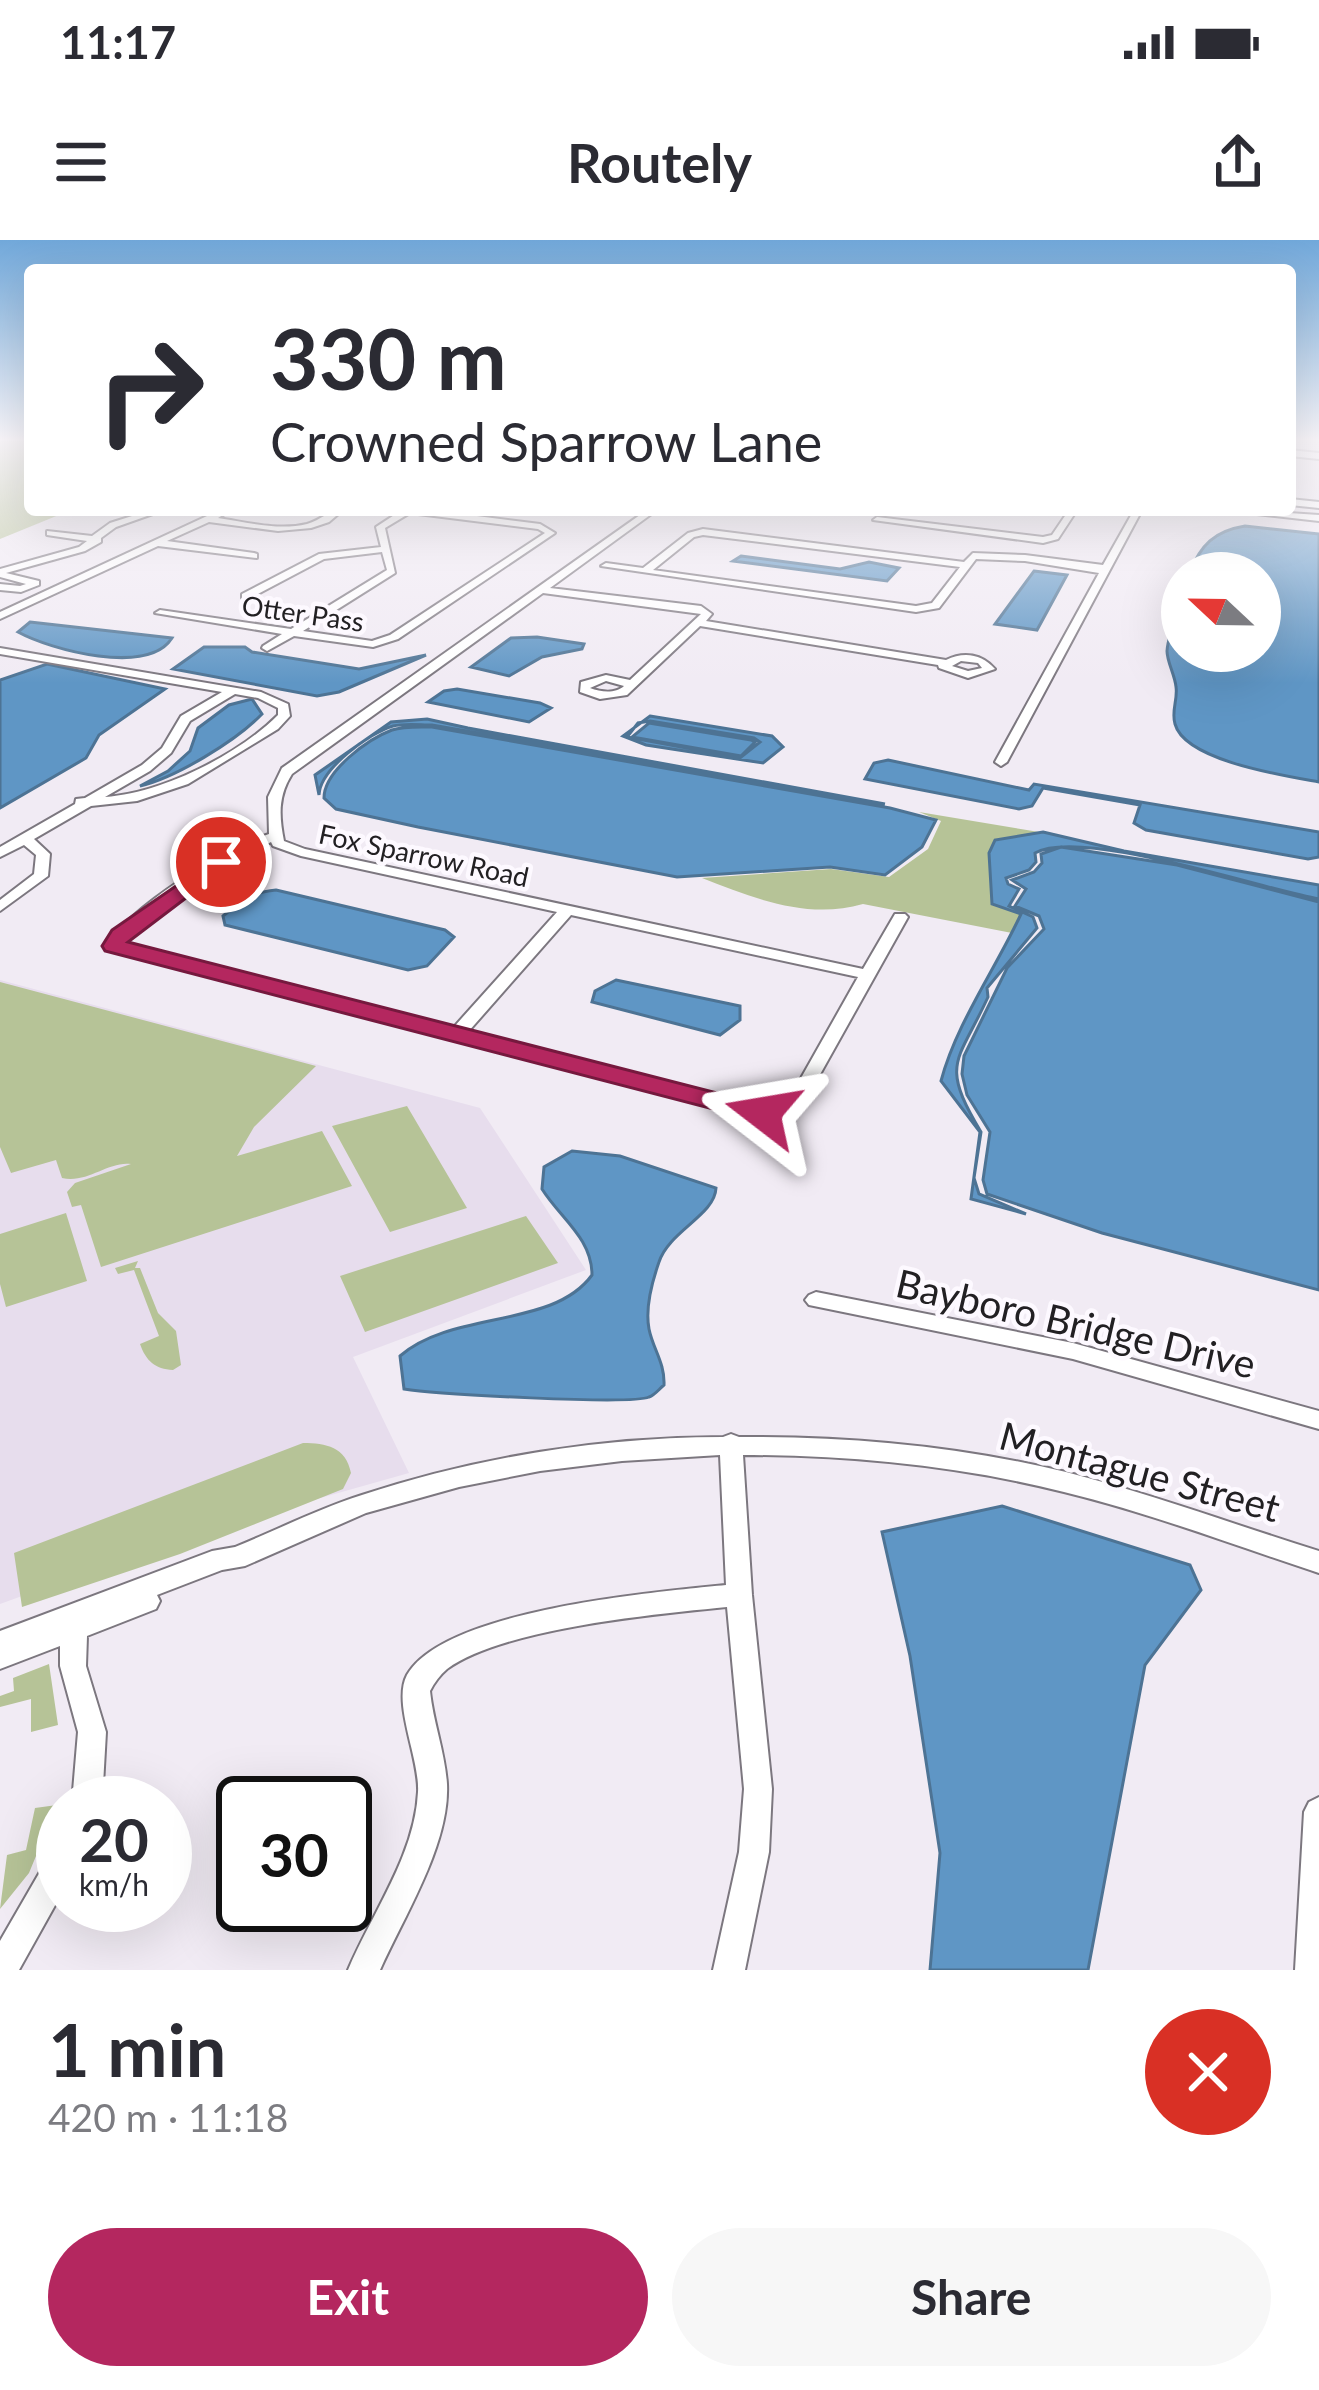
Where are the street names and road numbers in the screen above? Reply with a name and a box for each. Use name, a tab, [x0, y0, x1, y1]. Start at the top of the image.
street label: Otter Pass	[240, 588, 366, 638]
street label: Fox Sparrow Road	[316, 817, 532, 893]
street label: Bayboro Bridge Drive	[892, 1259, 1260, 1387]
street label: Montague Street	[995, 1412, 1285, 1530]

